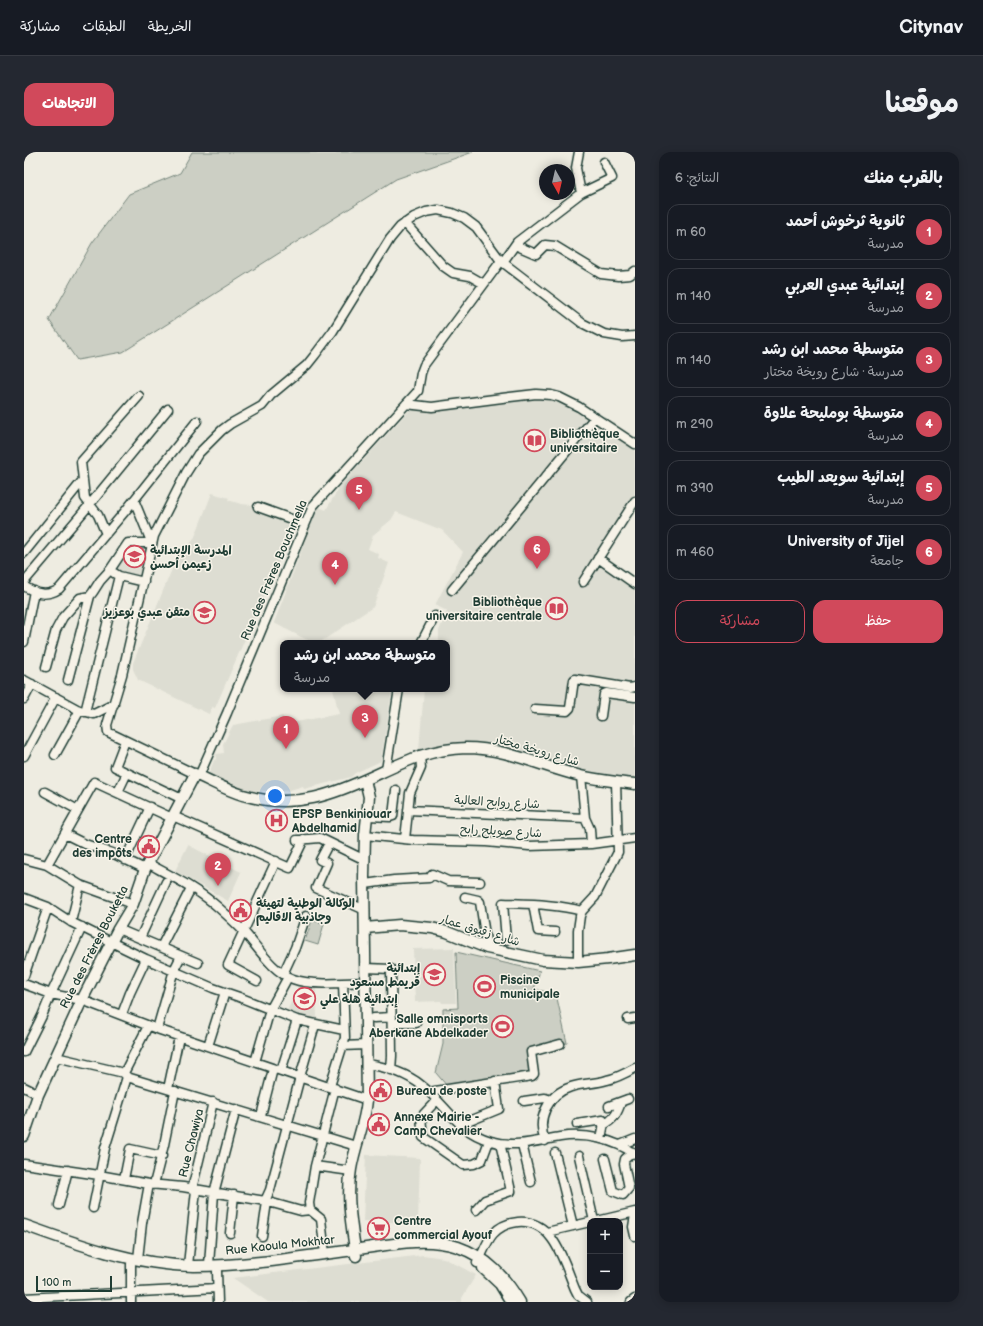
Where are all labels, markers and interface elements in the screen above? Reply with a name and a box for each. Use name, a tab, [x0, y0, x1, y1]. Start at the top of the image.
text: Citynav	[899, 16, 963, 39]
text: مشاركة	[20, 18, 60, 35]
text: الطبقات	[82, 18, 126, 35]
text: الخريطة	[148, 18, 191, 35]
button: الاتجاهات	[24, 83, 114, 126]
text: موقعنا	[885, 87, 959, 120]
north arrow	[539, 164, 575, 200]
text: بالقرب منك	[864, 168, 943, 188]
text: النتائج: 6	[675, 170, 719, 186]
text: ثانوية ثرخوش أحمد	[786, 212, 904, 231]
text: 60 m	[676, 224, 706, 240]
text: 1	[926, 224, 932, 240]
text: مدرسة	[868, 236, 904, 252]
text: إبتدائية عبدي العربي	[785, 276, 904, 295]
text: 140 m	[676, 288, 711, 304]
text: 2	[925, 288, 933, 304]
text: مدرسة	[868, 300, 904, 316]
text: متوسطة محمد ابن رشد	[762, 340, 904, 359]
text: 140 m	[676, 352, 711, 368]
text: 3	[925, 352, 933, 368]
text: مدرسة · شارع رويخة مختار	[765, 364, 904, 380]
text: متوسطة بومليحة علاوة	[764, 404, 904, 423]
text: 290 m	[676, 416, 713, 432]
text: 4	[925, 416, 933, 432]
place label: Bibliothèque universitaire	[550, 427, 619, 456]
library icon: Bibliothèque universitaire	[521, 428, 547, 454]
text: مدرسة	[868, 428, 904, 444]
text: إبتدائية سويعد الطيب	[777, 468, 904, 487]
pin: 5	[346, 477, 372, 510]
text: 390 m	[676, 480, 713, 496]
text: 5	[925, 480, 933, 496]
text: مدرسة	[868, 492, 904, 508]
street label: Rue des Frères Bouchmella	[238, 497, 311, 643]
text: University of Jijel	[787, 532, 904, 551]
pin: 6	[524, 536, 550, 569]
place label: المدرسة الإبتدائية زعيمن أحسن	[150, 543, 232, 572]
school or university icon: المدرسة الإبتدائية زعيمن أحسن	[121, 544, 147, 570]
text: 460 m	[676, 544, 714, 560]
text: 6	[925, 544, 933, 560]
pin: 4	[322, 552, 348, 585]
text: جامعة	[870, 553, 904, 569]
place label: Bibliothèque universitaire centrale	[426, 595, 542, 624]
library icon: Bibliothèque universitaire centrale	[544, 596, 570, 622]
school or university icon: متقن عبدي بوعزيز	[192, 599, 218, 625]
button: مشاركة	[675, 600, 805, 643]
button: حفظ	[813, 600, 943, 643]
place label: متقن عبدي بوعزيز	[103, 605, 190, 621]
popup	[280, 640, 450, 692]
text: متوسطة محمد ابن رشد	[294, 646, 436, 665]
text: مدرسة	[294, 670, 330, 686]
pin: 3	[352, 705, 378, 738]
pin: 1	[273, 716, 299, 749]
street label: شارع رويخة مختار	[492, 731, 581, 771]
your location	[265, 786, 285, 806]
street label: شارع روابح العالية	[454, 793, 540, 813]
place label: EPSP Benkiniouar Abdelhamid	[291, 807, 392, 836]
hospital icon: EPSP Benkiniouar Abdelhamid	[264, 808, 290, 834]
street label: شارع صويلح رابح	[460, 822, 542, 842]
place label: Centre des impôts	[72, 832, 132, 861]
public building icon: Centre des impôts	[135, 833, 161, 859]
pin: 2	[205, 853, 231, 886]
street label: Rue des Frères Bouketta	[57, 883, 132, 1011]
place label: الوكالة الوطنية لتهيئة وجاذبية الاقاليم	[256, 896, 355, 926]
public building icon: الوكالة الوطنية لتهيئة وجاذبية الاقاليم	[228, 897, 254, 923]
street label: شارع زقيوق عمار	[437, 911, 522, 951]
place label: إبتدائية قريمط مسعود	[350, 961, 420, 990]
school or university icon: إبتدائية قريمط مسعود	[422, 962, 448, 988]
place label: Piscine municipale	[500, 973, 560, 1002]
sports icon: Piscine municipale	[472, 974, 498, 1000]
school or university icon: إبتدائية هلة علي	[292, 986, 318, 1012]
place label: إبتدائية هلة علي	[320, 992, 397, 1010]
place label: Salle omnisports Aberkane Abdelkader	[368, 1012, 488, 1041]
sports icon: Salle omnisports Aberkane Abdelkader	[490, 1013, 516, 1039]
public building icon: Bureau de poste	[368, 1078, 394, 1104]
place label: Bureau de poste	[396, 1084, 487, 1099]
street label: Rue Chawiya	[176, 1107, 207, 1179]
place label: Annexe Mairie - Camp Chevalier	[393, 1110, 482, 1139]
public building icon: Annexe Mairie - Camp Chevalier	[365, 1111, 391, 1137]
place label: Centre commercial Ayouf	[394, 1214, 493, 1243]
supermarket icon: Centre commercial Ayouf	[365, 1215, 391, 1241]
map controls	[587, 1218, 623, 1290]
button: +	[587, 1218, 623, 1254]
street label: Rue Kaoula Mokhtar	[225, 1232, 336, 1259]
button: −	[587, 1254, 623, 1290]
scale bar	[36, 1274, 112, 1293]
text: 100 m	[42, 1276, 71, 1289]

